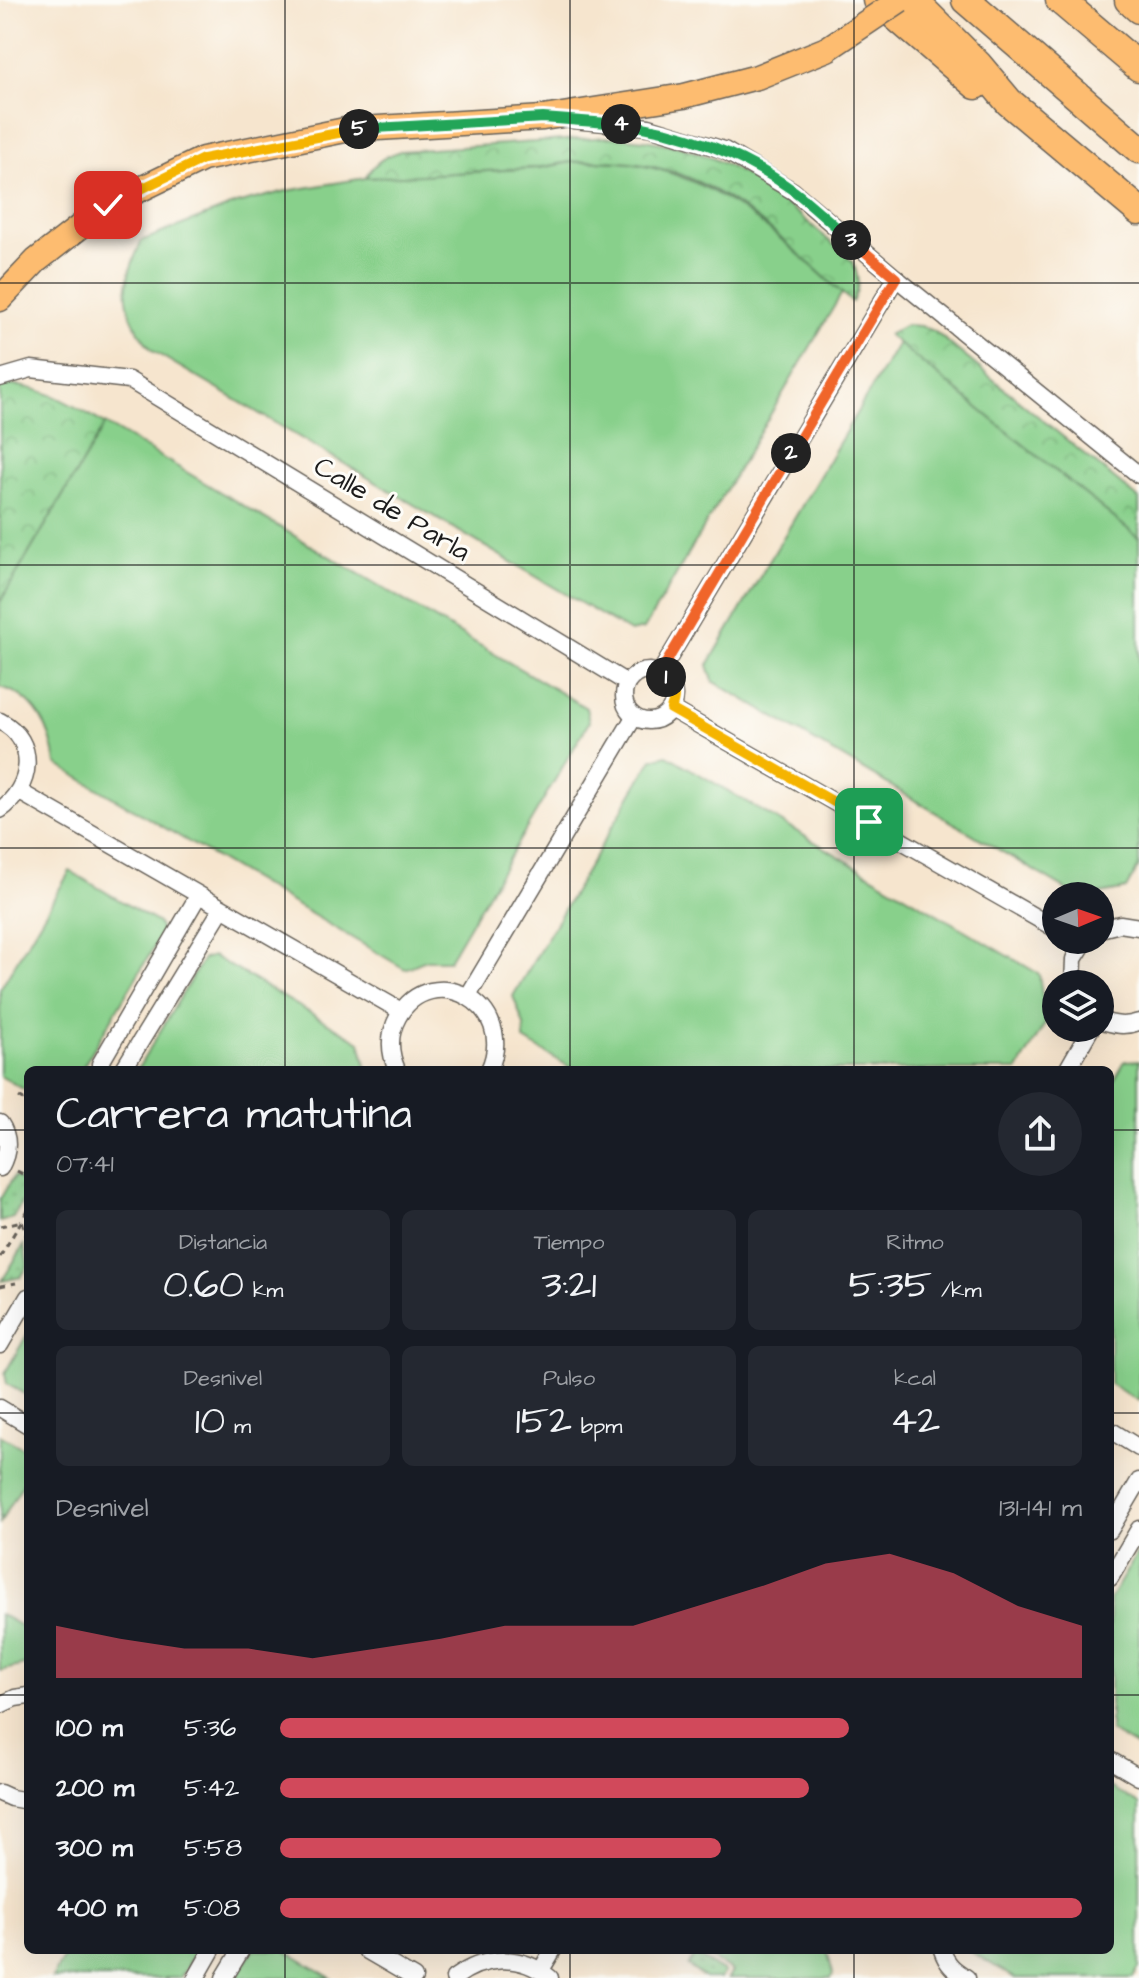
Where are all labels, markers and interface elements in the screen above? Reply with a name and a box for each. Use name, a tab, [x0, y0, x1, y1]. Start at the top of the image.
pin: 4	[601, 104, 641, 144]
text: 4	[614, 108, 628, 139]
pin: 5	[339, 109, 379, 149]
text: 5	[351, 113, 367, 144]
pin	[74, 171, 142, 239]
icon: check	[86, 183, 130, 227]
pin: 3	[831, 220, 871, 260]
text: 3	[845, 224, 857, 255]
pin: 2	[771, 433, 811, 473]
text: 2	[785, 437, 797, 468]
street label: Calle de Parla	[306, 447, 478, 571]
pin: 1	[646, 657, 686, 697]
text: 1	[665, 661, 667, 692]
pin	[835, 788, 903, 856]
icon: arrive	[847, 800, 891, 844]
north arrow	[1042, 882, 1114, 954]
map controls	[1042, 882, 1114, 1042]
button: layers	[1042, 970, 1114, 1042]
text: Carrera matutina	[56, 1085, 412, 1146]
button: share	[998, 1092, 1082, 1176]
text: 07:41	[56, 1146, 114, 1182]
text: Distancia	[179, 1227, 267, 1258]
text: Tiempo	[534, 1227, 604, 1258]
text: Ritmo	[886, 1227, 944, 1258]
text: 0.60	[163, 1258, 244, 1313]
text: 3:21	[541, 1258, 597, 1313]
text: 5:35	[848, 1258, 932, 1313]
text: km	[244, 1275, 283, 1306]
text: /km	[932, 1275, 982, 1306]
text: Desnivel	[184, 1363, 262, 1394]
text: Pulso	[543, 1363, 595, 1394]
text: kcal	[894, 1363, 936, 1394]
text: 10	[195, 1394, 225, 1449]
text: 152	[516, 1394, 572, 1449]
text: 42	[890, 1394, 940, 1449]
text: m	[225, 1411, 251, 1442]
text: bpm	[572, 1411, 622, 1442]
text: Desnivel	[56, 1490, 149, 1526]
text: 131–141 m	[999, 1490, 1082, 1526]
text: 100 m	[56, 1710, 123, 1746]
text: 5:36	[184, 1710, 236, 1746]
text: 200 m	[56, 1770, 134, 1806]
text: 5:42	[184, 1770, 239, 1806]
text: 300 m	[56, 1830, 133, 1866]
text: 5:58	[184, 1830, 242, 1866]
text: 400 m	[56, 1890, 137, 1926]
text: 5:08	[184, 1890, 240, 1926]

